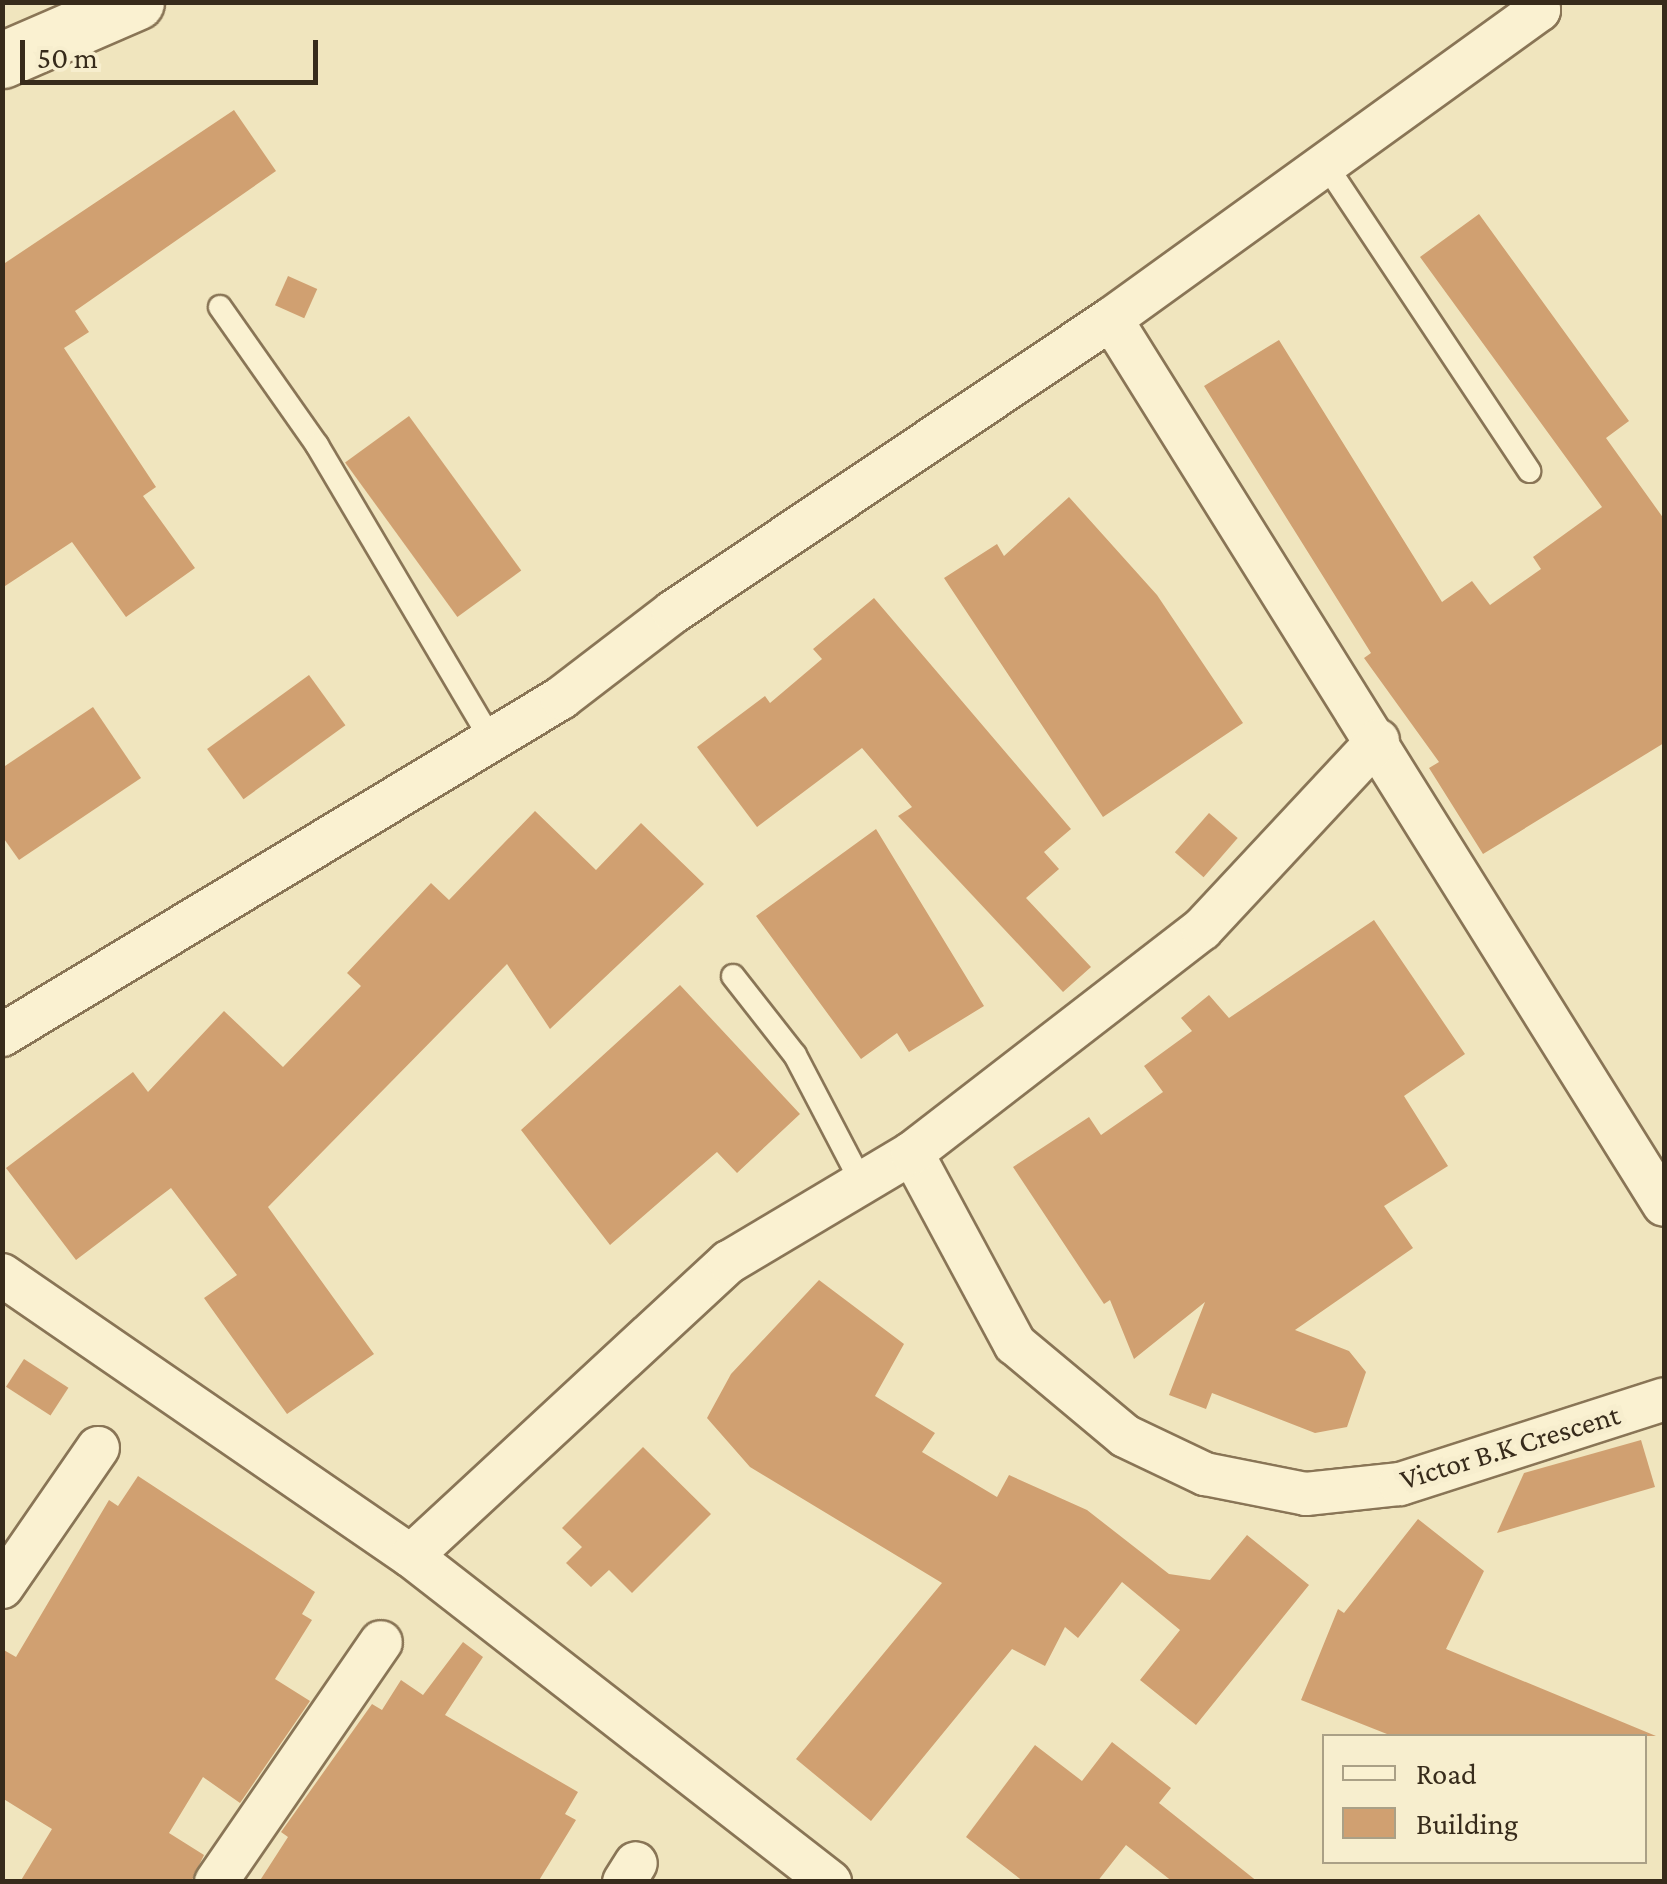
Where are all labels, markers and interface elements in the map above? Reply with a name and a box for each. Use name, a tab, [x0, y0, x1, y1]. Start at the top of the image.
scale bar	[25, 20, 322, 82]
text: 50 m	[37, 41, 98, 74]
street label: Victor B.K Crescent	[1396, 1396, 1624, 1498]
legend	[1322, 1734, 1647, 1864]
text: Road	[1416, 1757, 1477, 1790]
text: Building	[1416, 1807, 1518, 1840]

